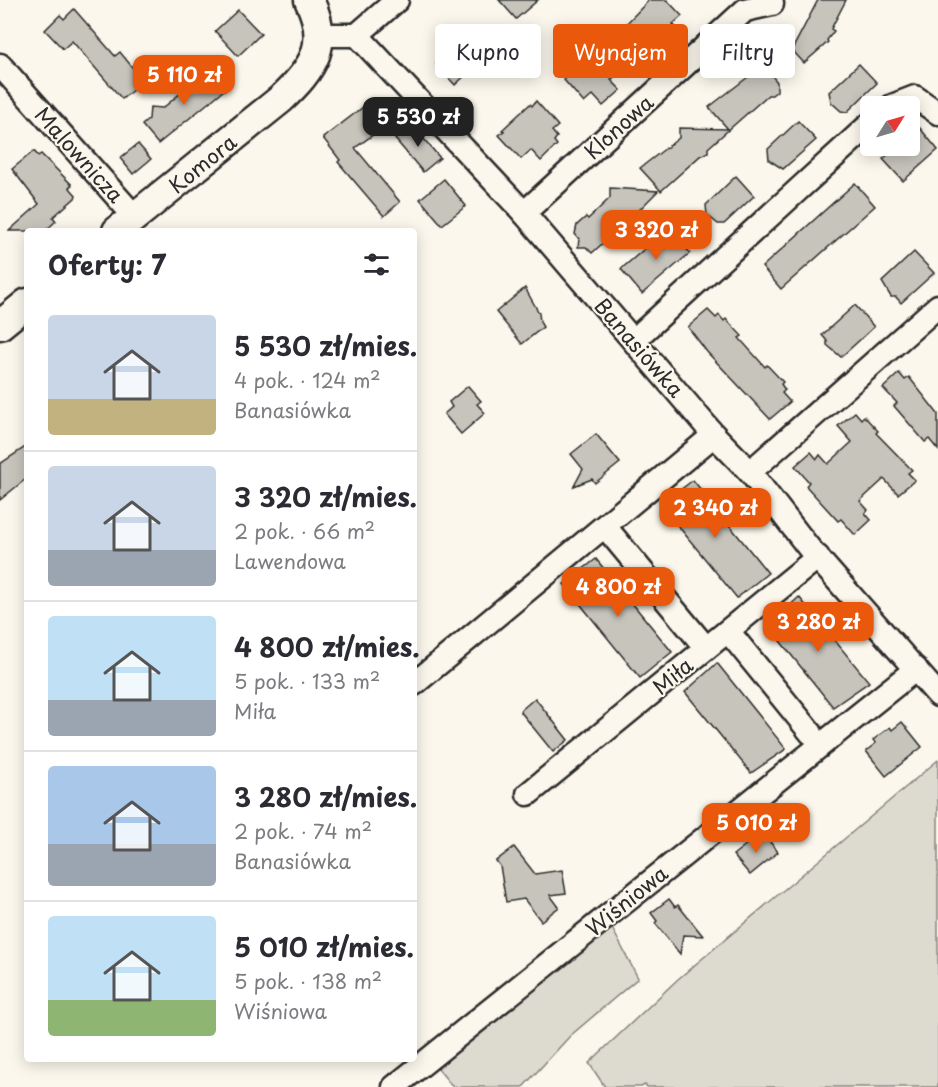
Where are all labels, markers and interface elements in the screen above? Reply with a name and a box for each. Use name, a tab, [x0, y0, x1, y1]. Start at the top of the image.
chip: Kupno	[435, 24, 541, 78]
chip: Wynajem	[553, 24, 688, 78]
chip: Filtry	[700, 24, 795, 78]
pin: 5 110 zł	[122, 55, 246, 106]
text: 5 110 zł	[147, 59, 221, 89]
street label: Klonowa	[576, 86, 660, 166]
north arrow	[860, 96, 920, 156]
map controls	[860, 96, 920, 156]
pin: 5 530 zł	[356, 97, 480, 148]
street label: Malownicza	[28, 99, 132, 209]
text: 5 530 zł	[377, 101, 459, 131]
street label: Komora	[161, 126, 243, 200]
pin: 3 320 zł	[594, 210, 718, 261]
text: 3 320 zł	[615, 214, 697, 244]
text: Oferty: 7	[48, 245, 166, 284]
icon: filters	[360, 248, 393, 281]
street label: Banasiówka	[588, 290, 692, 404]
text: 5 530 zł/mies.	[234, 326, 417, 365]
icon: home	[96, 339, 168, 411]
text: 4 pok. · 124 m²	[234, 365, 381, 395]
text: Banasiówka	[234, 395, 351, 425]
text: 3 320 zł/mies.	[234, 477, 417, 516]
pin: 2 340 zł	[653, 488, 777, 539]
icon: home	[96, 490, 168, 562]
text: 2 340 zł	[673, 492, 757, 522]
text: 2 pok. · 66 m²	[234, 516, 375, 546]
text: Lawendowa	[234, 546, 346, 576]
pin: 4 800 zł	[556, 567, 680, 618]
text: 4 800 zł	[576, 571, 660, 601]
pin: 3 280 zł	[756, 602, 880, 653]
text: 3 280 zł	[777, 606, 859, 636]
text: 4 800 zł/mies.	[234, 627, 420, 666]
icon: home	[96, 640, 168, 712]
street label: Miła	[645, 648, 700, 701]
text: 5 pok. · 133 m²	[234, 666, 380, 696]
text: Miła	[234, 696, 276, 726]
text: 3 280 zł/mies.	[234, 777, 417, 816]
icon: home	[96, 790, 168, 862]
pin: 5 010 zł	[694, 803, 818, 854]
text: 5 010 zł	[716, 807, 796, 837]
text: 2 pok. · 74 m²	[234, 816, 372, 846]
text: Banasiówka	[234, 846, 351, 876]
street label: Wiśniowa	[578, 857, 674, 943]
text: 5 010 zł/mies.	[234, 927, 414, 966]
icon: home	[96, 940, 168, 1012]
text: 5 pok. · 138 m²	[234, 966, 382, 996]
text: Wiśniowa	[234, 996, 327, 1026]

